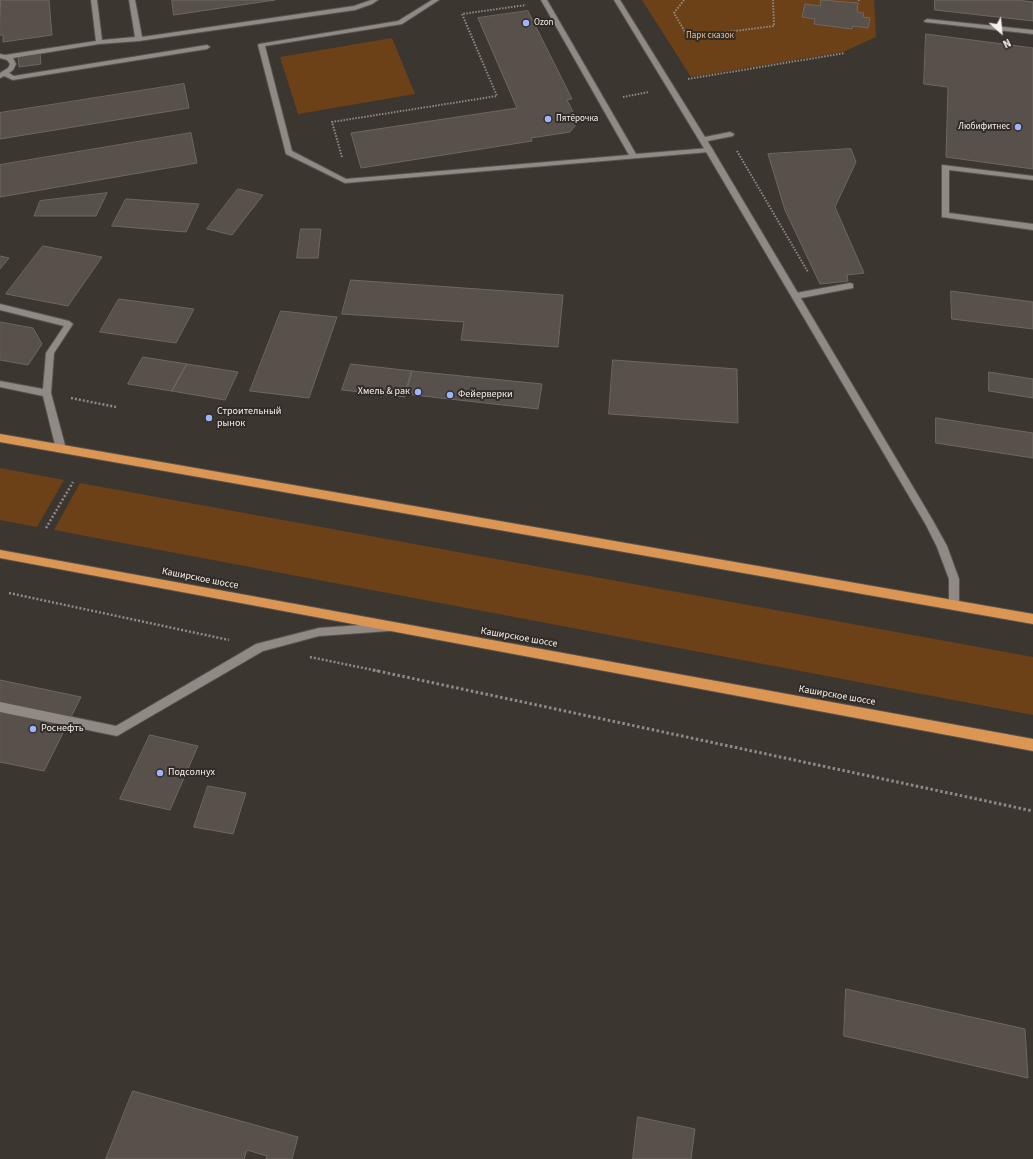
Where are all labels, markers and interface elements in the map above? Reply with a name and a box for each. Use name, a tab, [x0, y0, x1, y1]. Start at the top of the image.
north arrow	[981, 12, 1021, 52]
marker: Ozon	[521, 18, 531, 28]
place label: Ozon	[534, 18, 553, 28]
park label: Парк сказок	[686, 31, 734, 41]
text: N	[1000, 35, 1013, 51]
marker: Пятёрочка	[543, 114, 553, 124]
place label: Пятёрочка	[556, 114, 598, 124]
place label: Любифитнес	[958, 122, 1010, 132]
marker: Любифитнес	[1013, 122, 1023, 132]
place label: Хмель & рак	[358, 386, 410, 398]
marker: Хмель & рак	[413, 387, 423, 397]
place label: Фейерверки	[458, 389, 513, 401]
marker: Фейерверки	[445, 390, 455, 400]
place label: Строительный рынок	[217, 406, 281, 430]
marker: Строительный рынок	[204, 413, 214, 423]
street label: Каширское шоссе	[161, 566, 239, 592]
street label: Каширское шоссе	[480, 625, 558, 651]
street label: Каширское шоссе	[798, 683, 876, 709]
place label: Роснефть	[41, 723, 84, 735]
marker: Роснефть	[28, 724, 38, 734]
place label: Подсолнух	[168, 767, 215, 779]
marker: Подсолнух	[155, 768, 165, 778]

